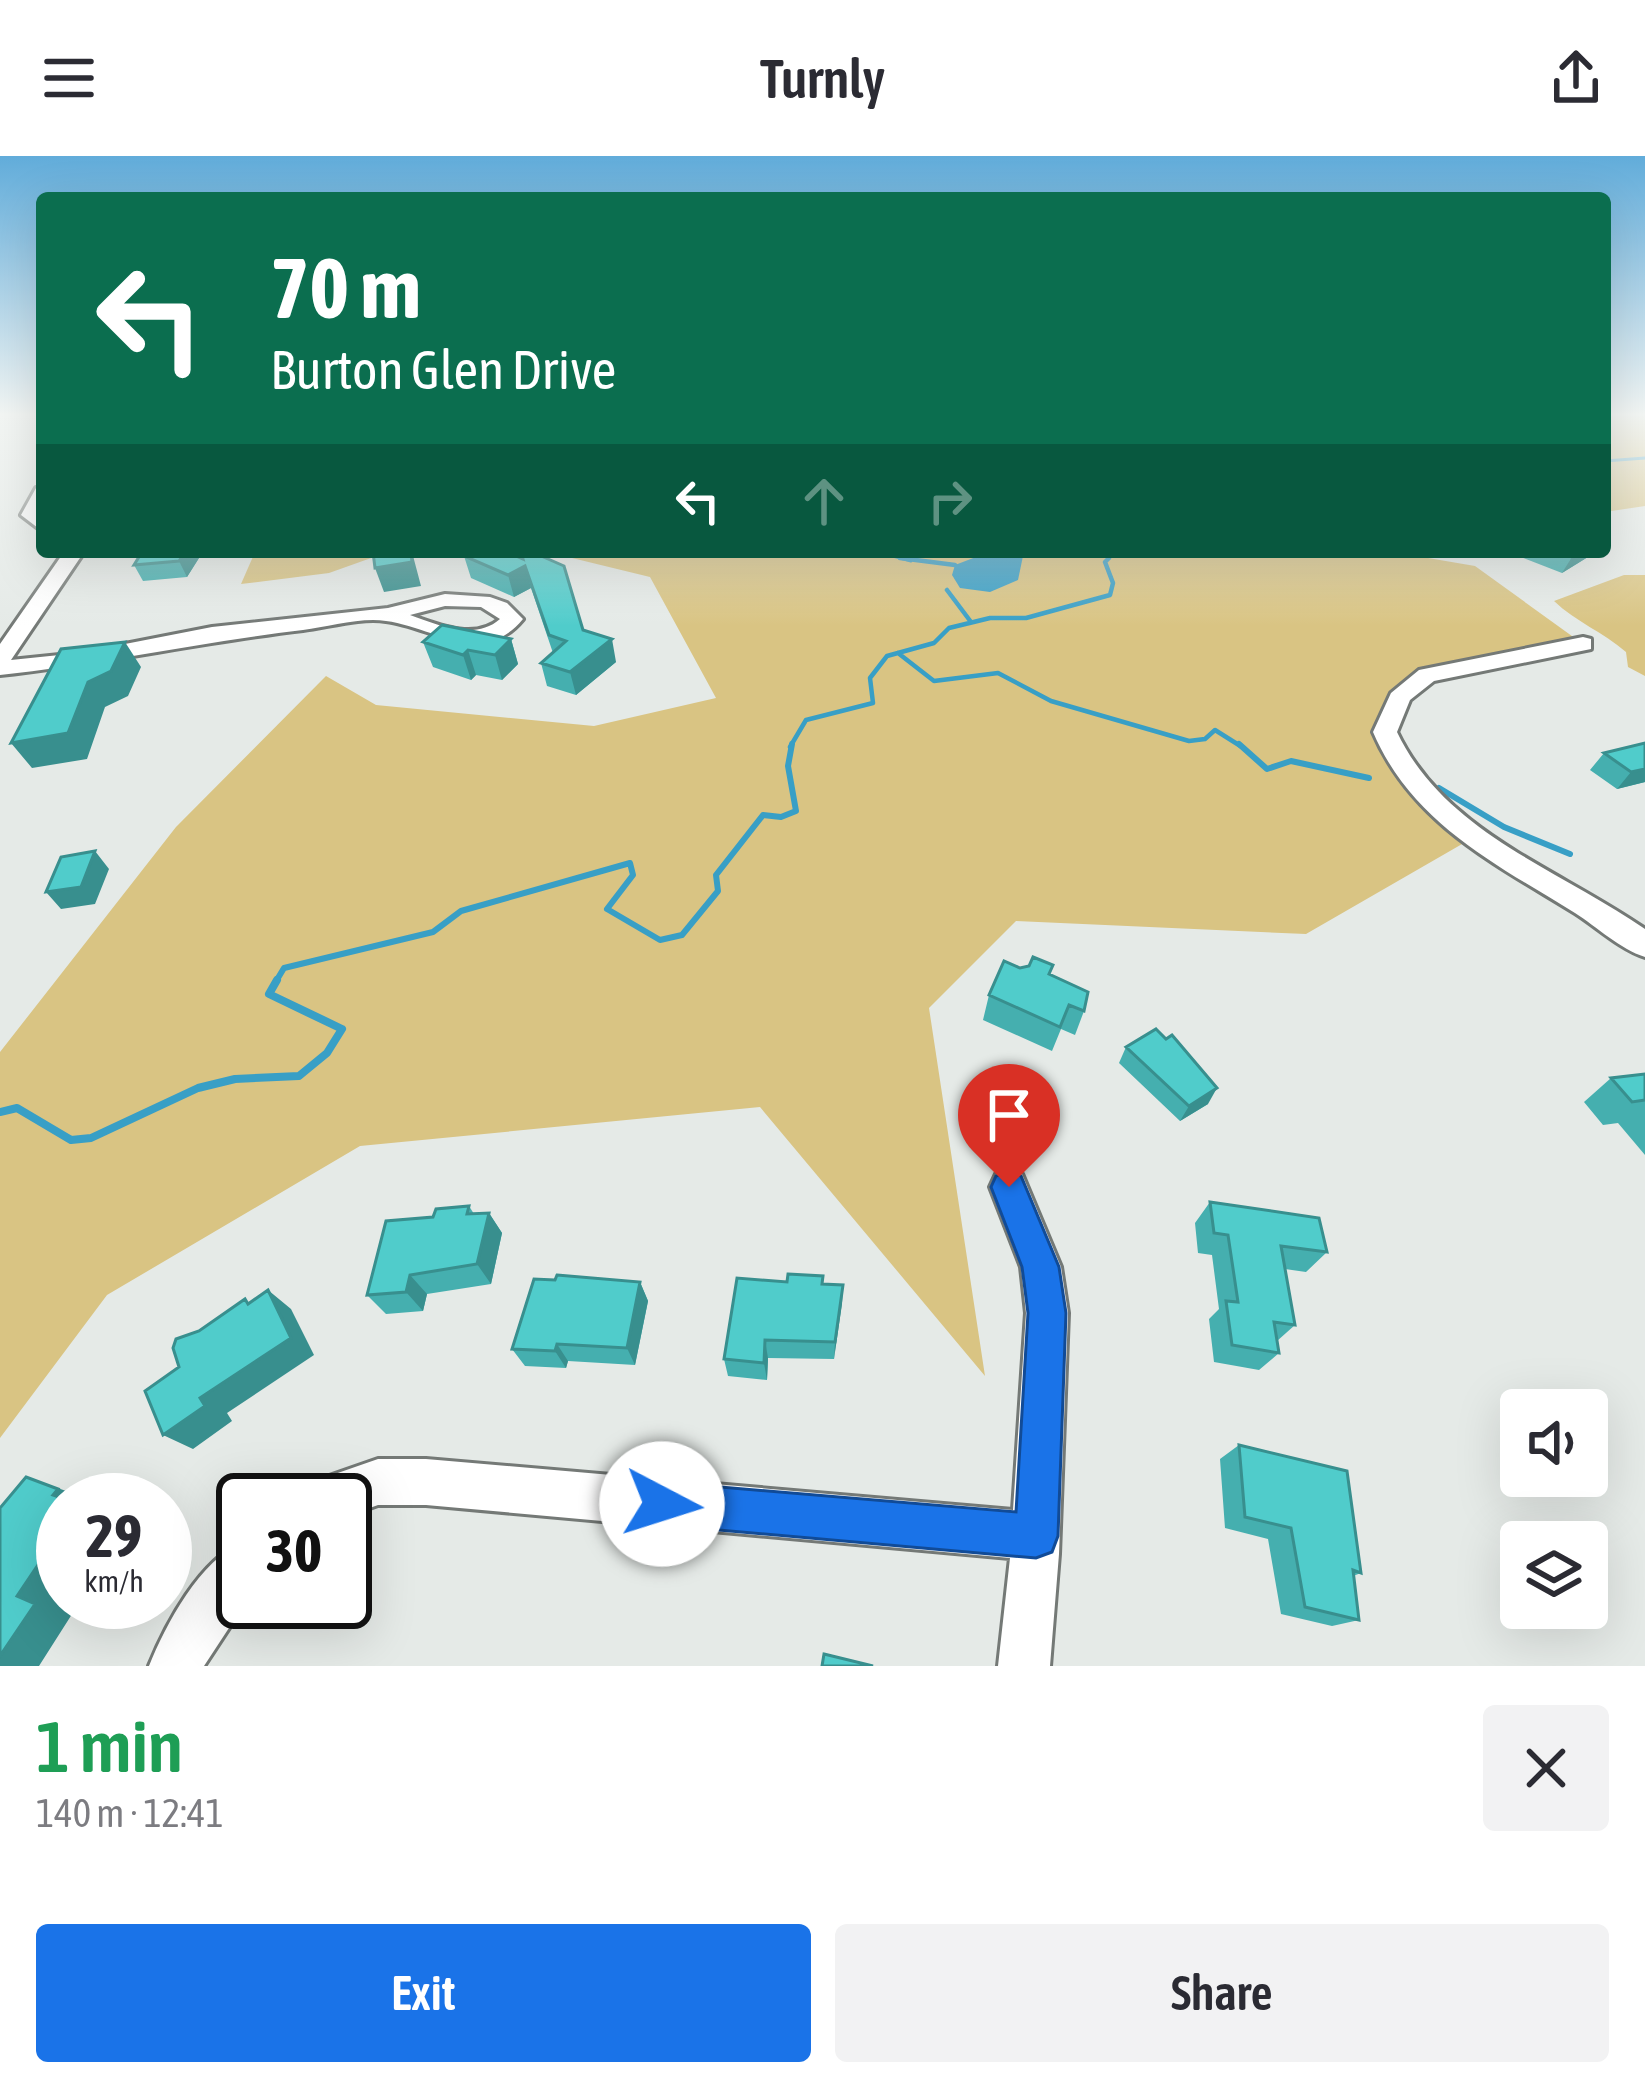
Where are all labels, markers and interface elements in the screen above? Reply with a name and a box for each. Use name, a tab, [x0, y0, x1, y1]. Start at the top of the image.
icon: menu	[36, 45, 102, 111]
icon: share	[1543, 45, 1609, 111]
text: Turnly	[760, 48, 885, 109]
icon: left	[72, 240, 228, 396]
text: 70 m	[270, 240, 421, 336]
text: Burton Glen Drive	[270, 339, 616, 400]
icon: left	[665, 468, 731, 534]
icon: ahead	[791, 468, 857, 534]
icon: right	[917, 468, 983, 534]
pin	[958, 1064, 1060, 1187]
icon: arrive	[976, 1082, 1042, 1148]
map controls	[1500, 1389, 1608, 1629]
button: sound	[1500, 1389, 1608, 1497]
position arrow	[599, 1441, 725, 1567]
speed limit sign: 30	[216, 1473, 372, 1629]
text: 29	[86, 1501, 142, 1570]
button: layers	[1500, 1521, 1608, 1629]
text: km/h	[84, 1564, 144, 1598]
text: 1 min	[36, 1705, 183, 1787]
button: close	[1483, 1705, 1609, 1831]
text: 140 m · 12:41	[36, 1791, 224, 1835]
button: Exit	[36, 1924, 811, 2062]
button: Share	[835, 1924, 1609, 2062]

